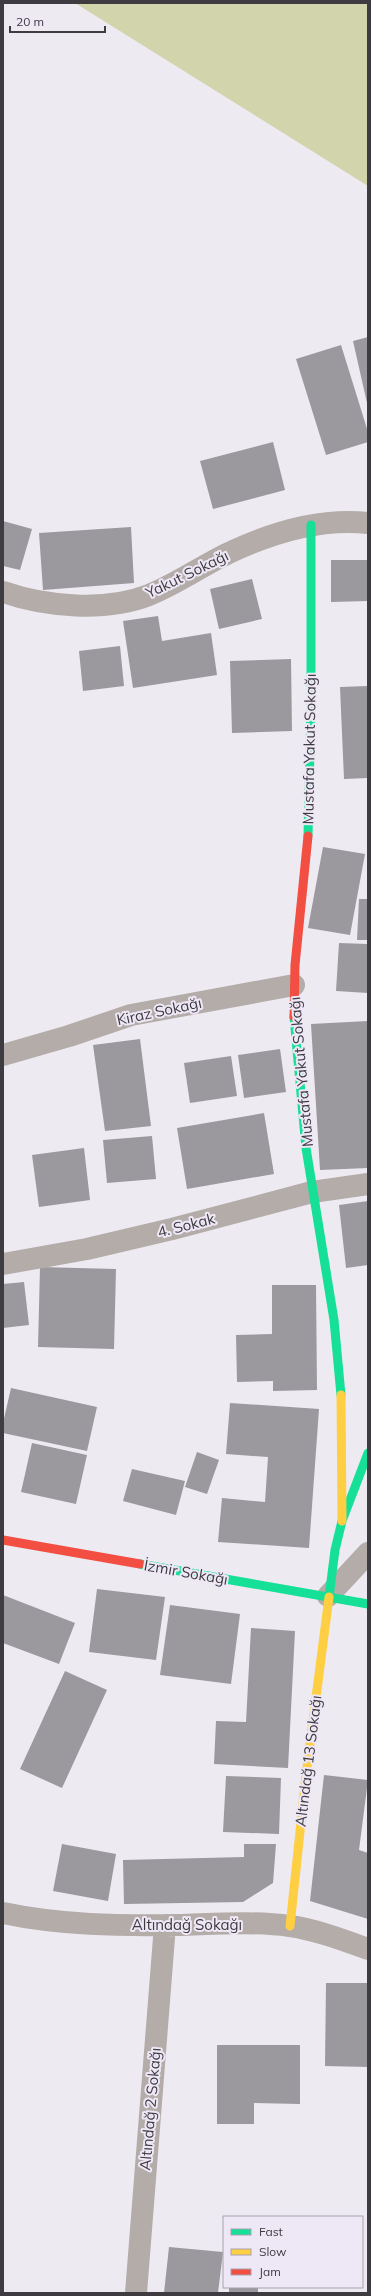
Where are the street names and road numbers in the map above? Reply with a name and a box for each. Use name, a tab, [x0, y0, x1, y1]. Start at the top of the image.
street label: Yakut Sokağı	[142, 546, 231, 603]
street label: Mustafa Yakut Sokağı	[298, 673, 320, 825]
street label: Kiraz Sokağı	[115, 993, 203, 1029]
street label: Mustafa Yakut Sokağı	[285, 996, 317, 1148]
street label: 4. Sokak	[155, 1209, 217, 1241]
street label: İzmir Sokağı	[143, 1555, 229, 1589]
street label: Altındağ 13 Sokağı	[291, 1694, 325, 1828]
street label: Altındağ Sokağı	[132, 1915, 242, 1934]
street label: Altındağ 2 Sokağı	[135, 2047, 165, 2171]

